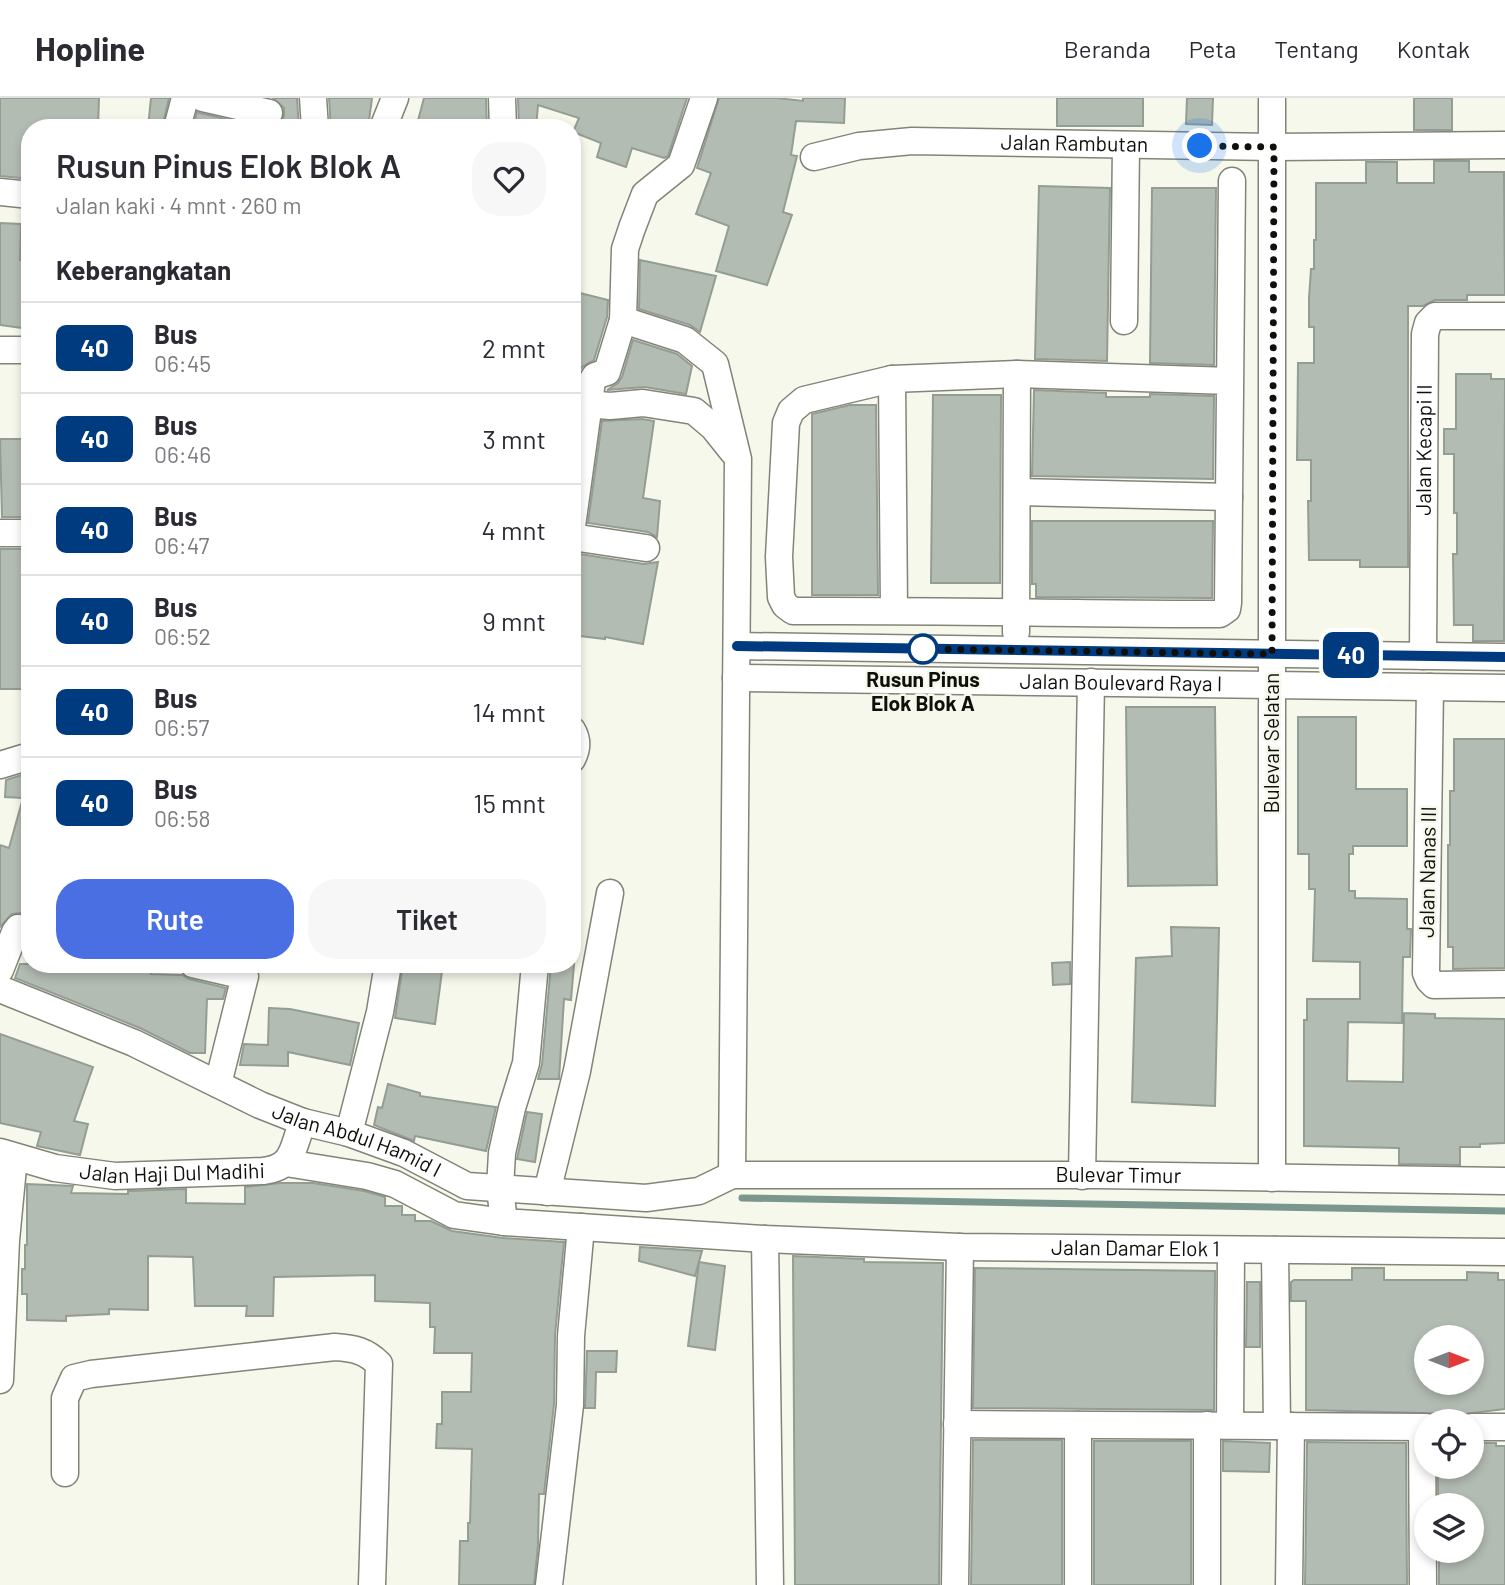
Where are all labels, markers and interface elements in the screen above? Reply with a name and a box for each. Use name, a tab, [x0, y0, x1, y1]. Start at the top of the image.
text: Hopline	[35, 28, 145, 68]
text: Beranda	[1064, 34, 1151, 63]
text: Peta	[1189, 34, 1236, 63]
text: Tentang	[1274, 34, 1359, 63]
text: Kontak	[1397, 34, 1470, 63]
street label: Jalan Rambutan	[1001, 128, 1148, 156]
your location	[1182, 128, 1217, 163]
button: heart	[472, 142, 546, 216]
text: Rusun Pinus Elok Blok A	[56, 145, 401, 185]
text: Jalan kaki · 4 mnt · 260 m	[56, 191, 301, 219]
text: Keberangkatan	[56, 254, 231, 285]
text: Bus	[154, 318, 197, 349]
text: 2 mnt	[482, 332, 546, 363]
text: 40	[80, 333, 109, 362]
text: 06:45	[154, 349, 211, 377]
street label: Jalan Kecapi II	[1410, 384, 1436, 516]
text: Bus	[154, 409, 197, 440]
text: 3 mnt	[482, 423, 546, 454]
text: 40	[80, 424, 109, 453]
text: 06:46	[154, 440, 211, 468]
text: Bus	[154, 500, 197, 531]
text: 4 mnt	[481, 514, 546, 545]
text: 40	[80, 515, 109, 544]
text: 06:47	[154, 531, 210, 559]
text: Bus	[154, 591, 197, 622]
text: 9 mnt	[482, 605, 546, 636]
text: 40	[80, 606, 109, 635]
text: 06:52	[154, 622, 211, 650]
line badge: 40	[1320, 632, 1382, 678]
marker: Rusun Pinus Elok Blok A	[908, 634, 938, 664]
text: 40	[1337, 640, 1365, 669]
place label: Rusun Pinus Elok Blok A	[866, 666, 980, 715]
street label: Jalan Boulevard Raya I	[1020, 668, 1222, 695]
street label: Bulevar Selatan	[1258, 673, 1283, 813]
text: Bus	[154, 682, 197, 713]
text: 14 mnt	[472, 696, 546, 727]
text: 40	[80, 697, 109, 726]
text: 06:57	[154, 713, 209, 741]
text: Bus	[154, 773, 197, 804]
text: 15 mnt	[473, 787, 546, 818]
text: 40	[80, 788, 109, 817]
text: 06:58	[154, 804, 210, 832]
street label: Jalan Nanas III	[1413, 806, 1440, 938]
button: Rute	[56, 879, 294, 959]
button: Tiket	[308, 879, 546, 959]
street label: Jalan Abdul Hamid I	[269, 1097, 446, 1181]
street label: Jalan Haji Dul Madihi	[78, 1157, 265, 1187]
street label: Bulevar Timur	[1056, 1161, 1182, 1187]
street label: Jalan Damar Elok 1	[1051, 1234, 1220, 1260]
north arrow	[1414, 1325, 1484, 1395]
map controls	[1414, 1325, 1484, 1563]
button: locate	[1414, 1409, 1484, 1479]
button: layers	[1414, 1493, 1484, 1563]

